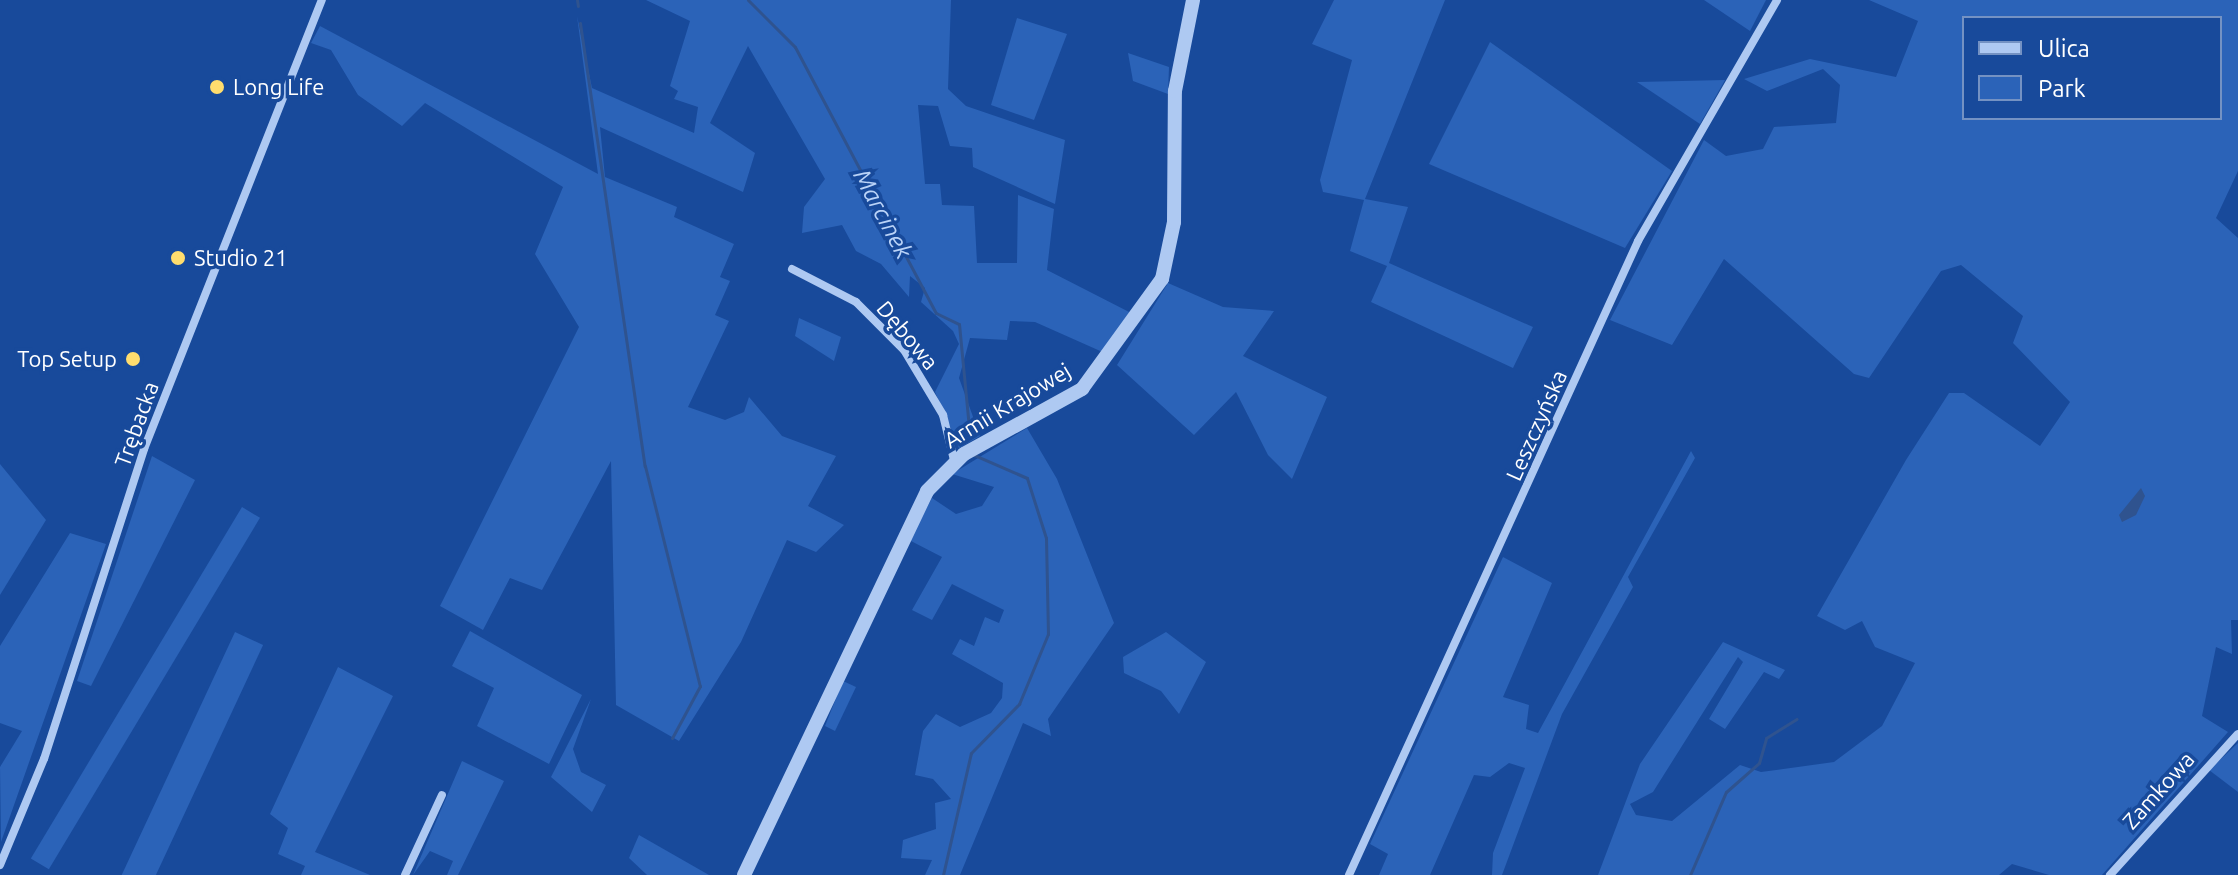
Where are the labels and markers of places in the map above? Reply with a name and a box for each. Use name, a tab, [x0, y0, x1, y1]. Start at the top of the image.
place label: Long Life	[233, 74, 324, 100]
marker: Long Life	[208, 78, 226, 96]
place label: Studio 21	[194, 245, 288, 271]
marker: Studio 21	[169, 249, 187, 267]
place label: Top Setup	[17, 346, 117, 372]
marker: Top Setup	[124, 350, 142, 368]

